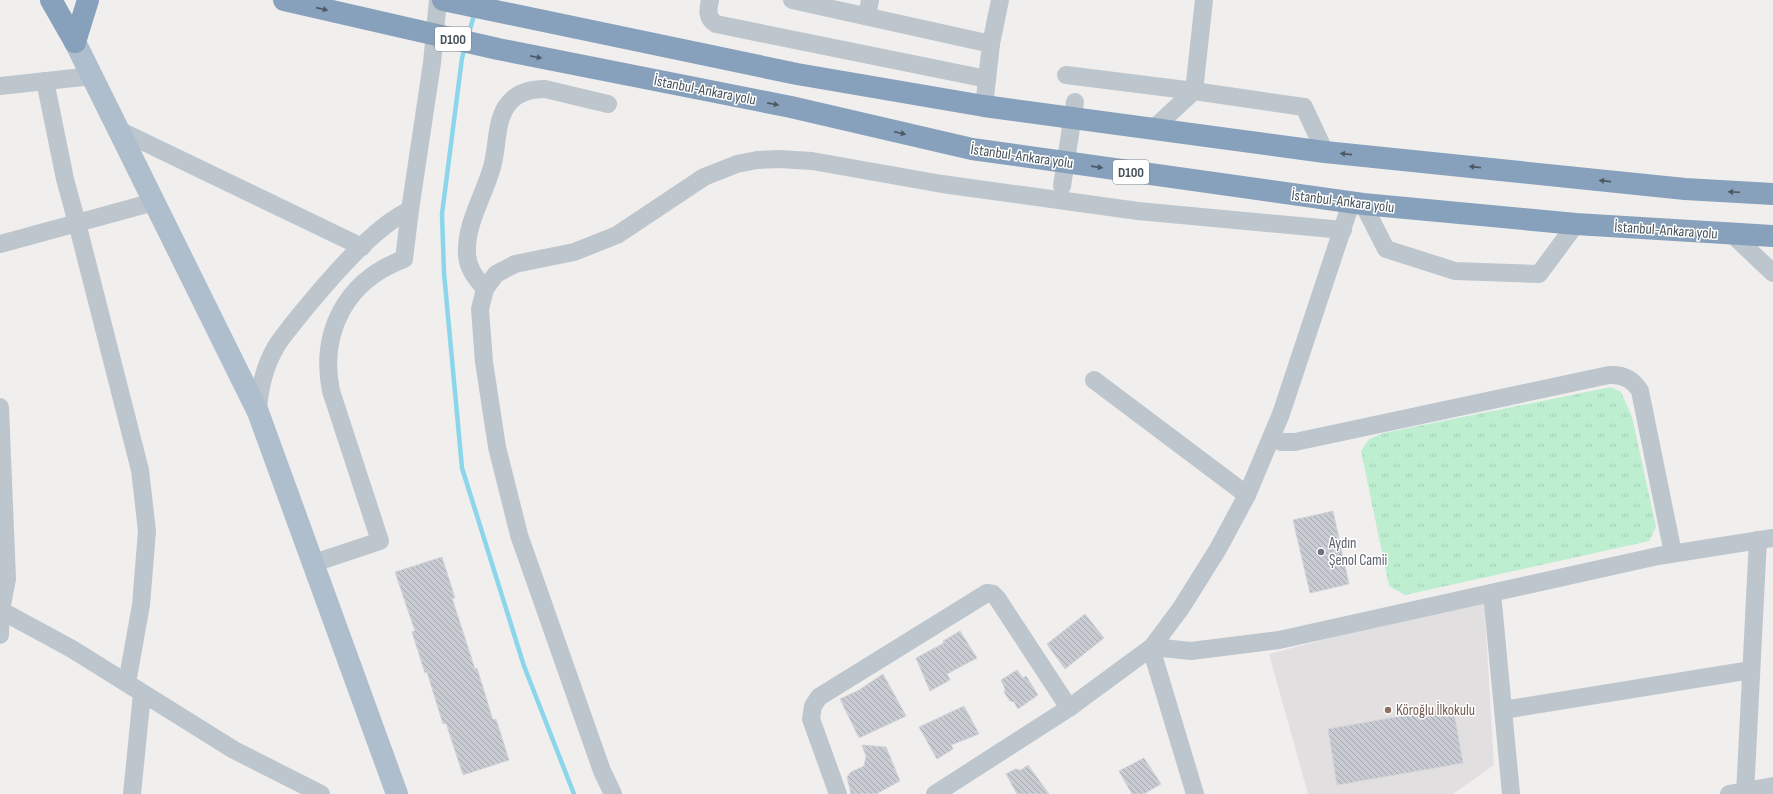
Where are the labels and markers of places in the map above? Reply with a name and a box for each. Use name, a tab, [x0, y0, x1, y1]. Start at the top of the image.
place label: Aydın Şenol Camii	[1328, 534, 1387, 570]
marker: Aydın Şenol Camii	[1316, 547, 1326, 557]
place label: Köroğlu İlkokulu	[1396, 701, 1475, 720]
marker: Köroğlu İlkokulu	[1383, 705, 1393, 715]

